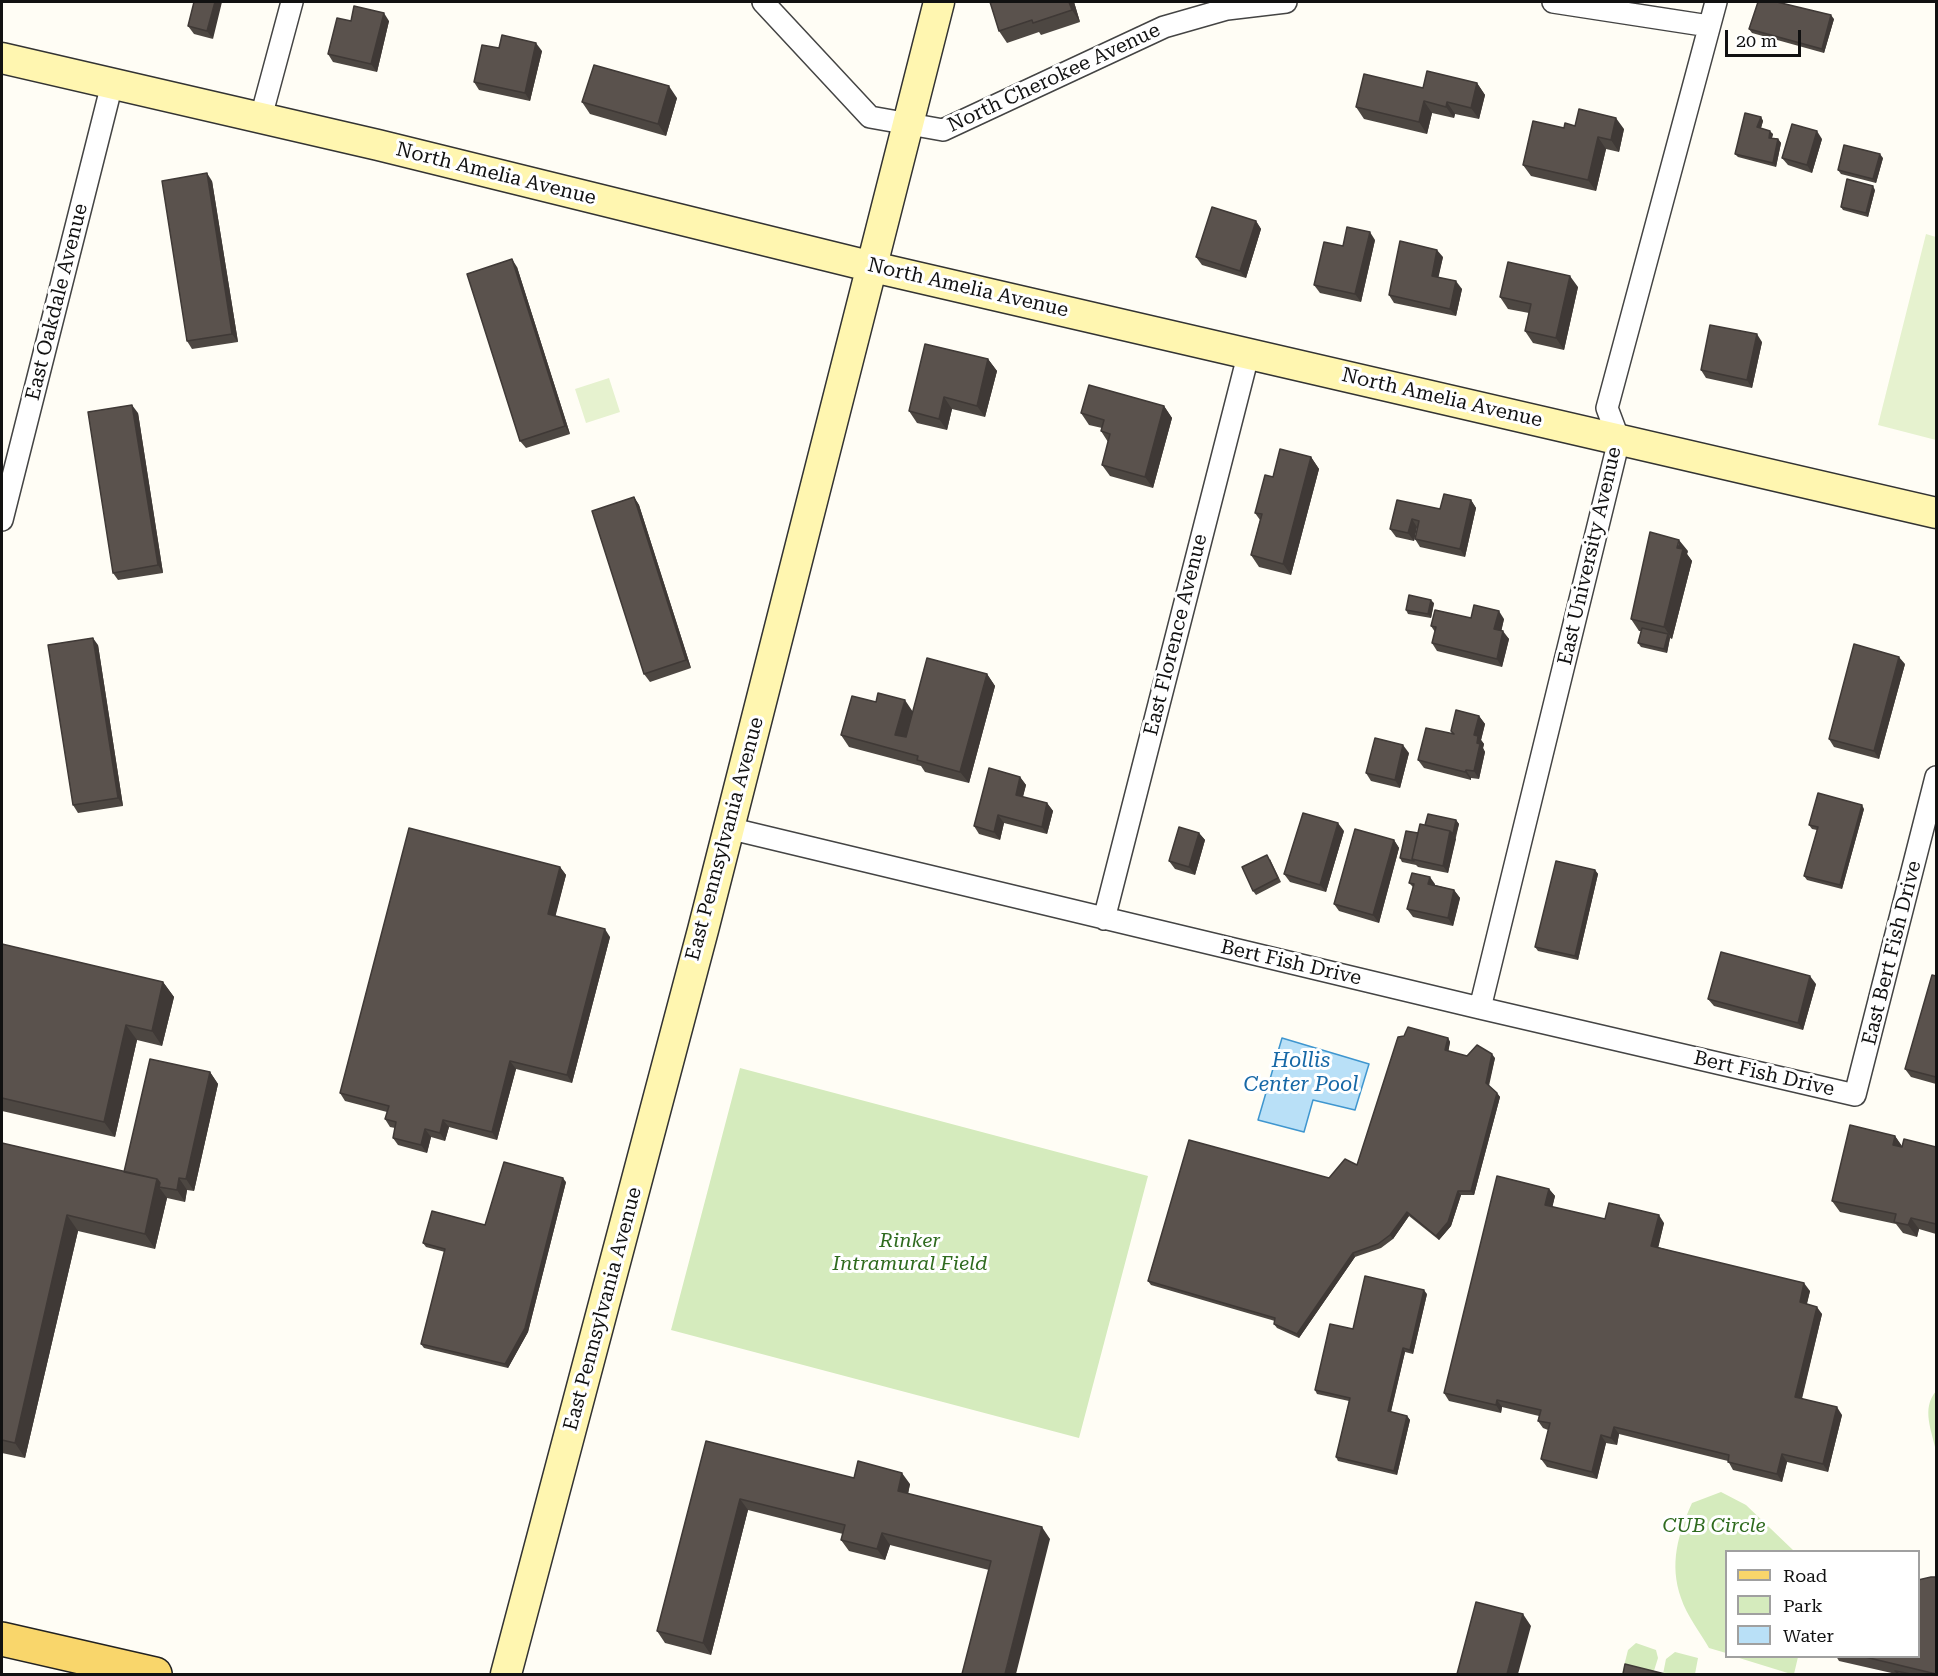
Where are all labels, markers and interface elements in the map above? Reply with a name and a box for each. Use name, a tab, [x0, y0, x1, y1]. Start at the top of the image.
street label: North Cherokee Avenue	[944, 18, 1164, 138]
scale bar	[1728, 18, 1804, 56]
text: 20 m	[1736, 30, 1777, 51]
street label: North Amelia Avenue	[394, 138, 598, 210]
street label: East Oakdale Avenue	[21, 201, 93, 403]
street label: North Amelia Avenue	[865, 253, 1071, 323]
street label: North Amelia Avenue	[1339, 363, 1545, 433]
street label: East University Avenue	[1553, 445, 1627, 667]
street label: East Florence Avenue	[1139, 532, 1213, 738]
street label: East Pennsylvania Avenue	[681, 715, 769, 963]
street label: East Bert Fish Drive	[1857, 858, 1927, 1048]
street label: Bert Fish Drive	[1218, 935, 1364, 991]
street label: Bert Fish Drive	[1691, 1046, 1837, 1102]
water label: Hollis Center Pool	[1243, 1048, 1359, 1098]
street label: East Pennsylvania Avenue	[559, 1185, 647, 1433]
park label: Rinker Intramural Field	[832, 1229, 988, 1276]
park label: CUB Circle	[1662, 1514, 1766, 1538]
legend	[1725, 1550, 1920, 1658]
text: Road	[1783, 1565, 1827, 1586]
text: Park	[1783, 1595, 1823, 1616]
text: Water	[1783, 1625, 1834, 1646]

